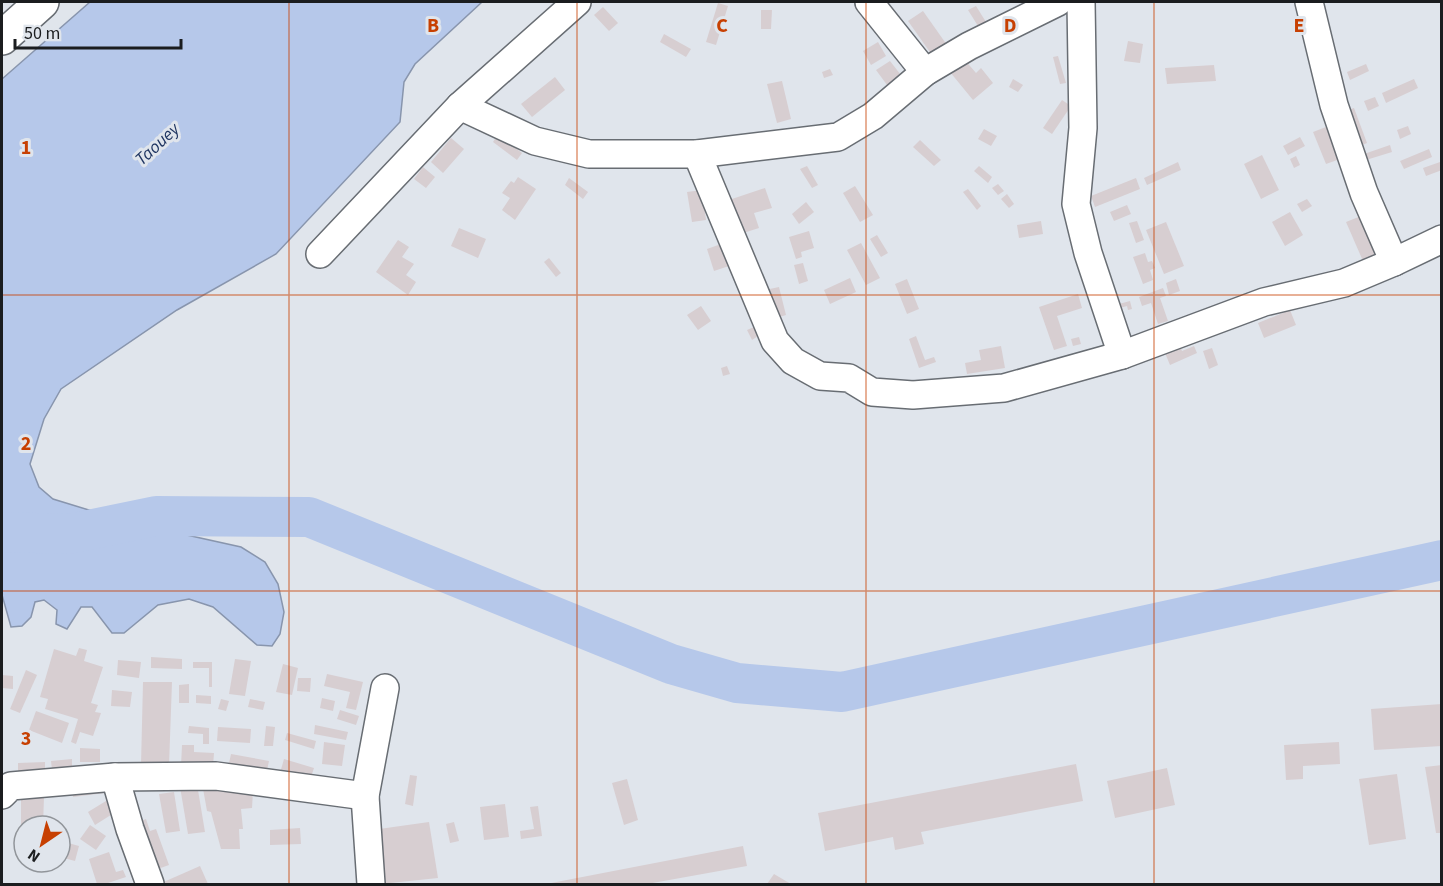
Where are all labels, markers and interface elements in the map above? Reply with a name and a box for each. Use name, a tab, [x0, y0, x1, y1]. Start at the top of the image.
scale bar	[15, 12, 182, 50]
text: B	[427, 12, 439, 40]
text: C	[716, 12, 728, 40]
text: D	[1004, 12, 1016, 40]
text: E	[1294, 12, 1304, 40]
text: 50 m	[24, 21, 60, 46]
water label: Taouey	[130, 117, 186, 171]
text: 1	[21, 134, 31, 162]
text: 2	[21, 430, 31, 458]
text: 3	[21, 725, 31, 753]
north arrow	[12, 814, 72, 874]
text: N	[23, 843, 45, 868]

